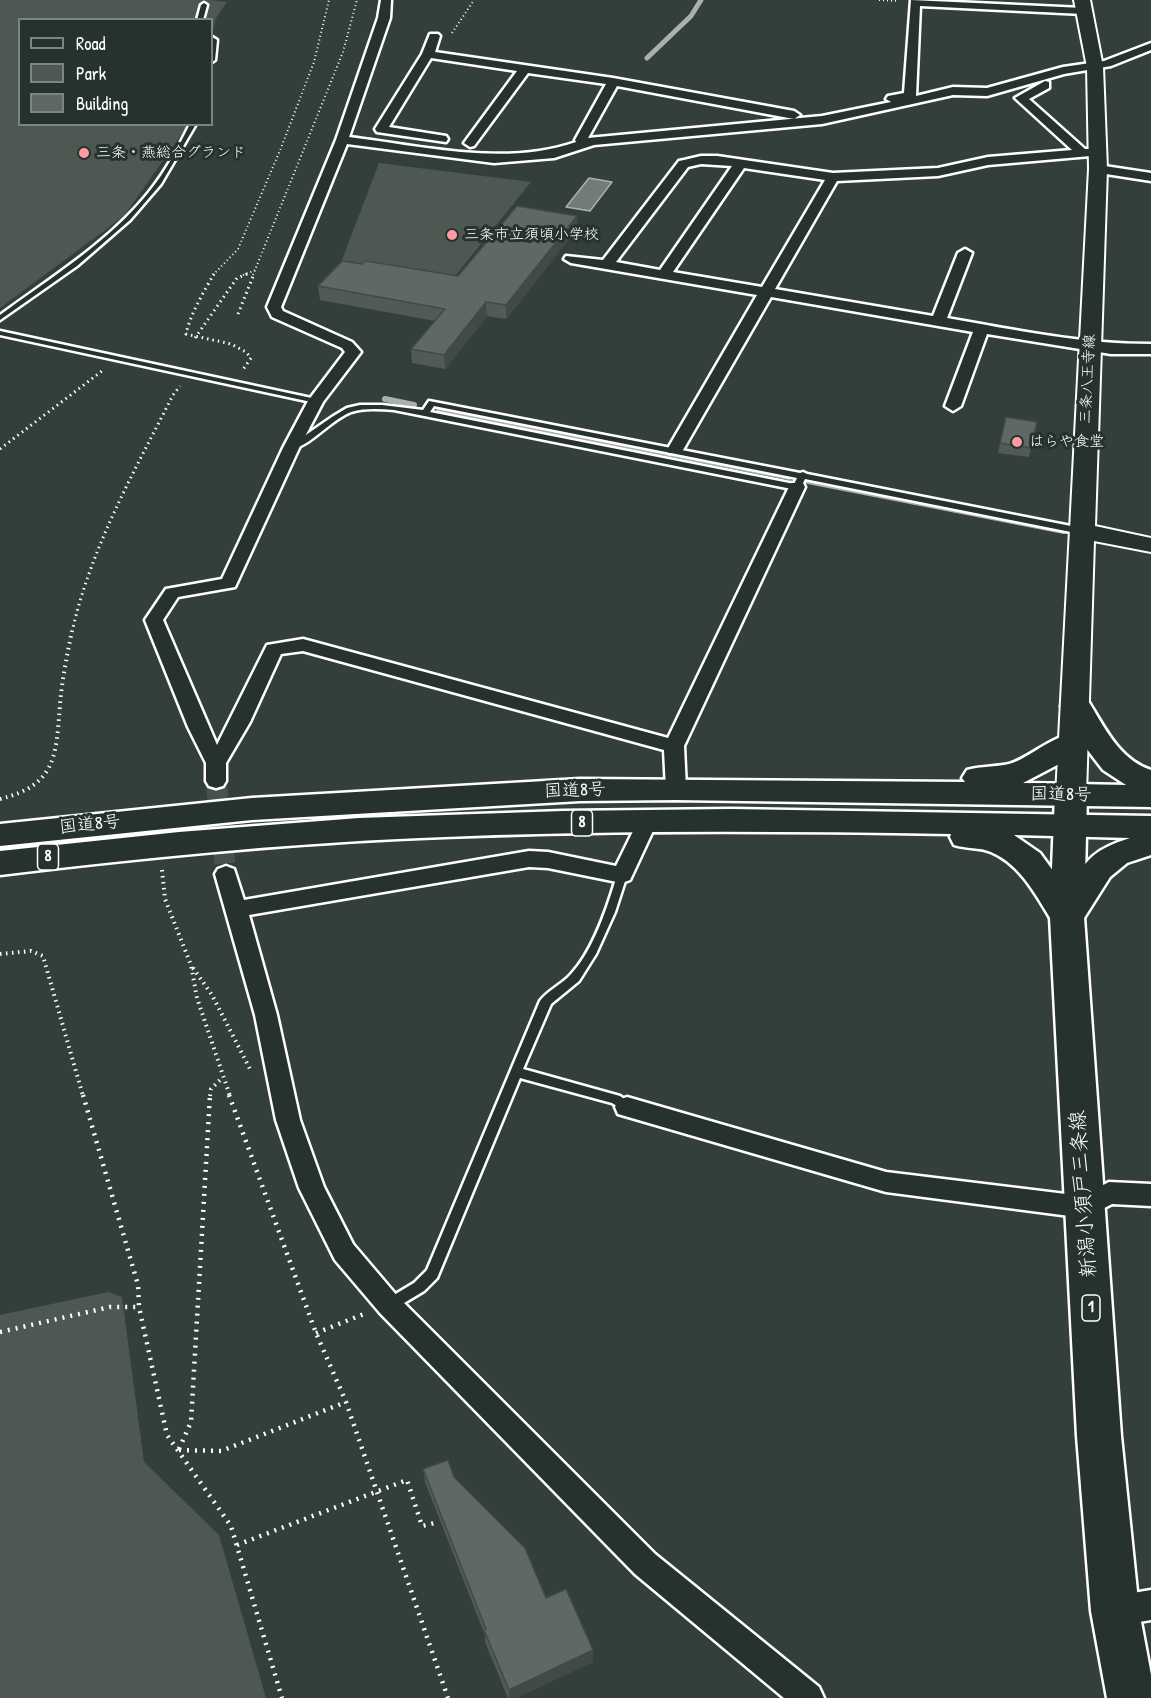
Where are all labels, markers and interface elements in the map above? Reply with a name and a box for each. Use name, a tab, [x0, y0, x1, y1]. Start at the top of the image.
legend	[18, 18, 213, 126]
text: Road	[76, 31, 106, 56]
text: Park	[76, 61, 106, 86]
text: Building	[76, 91, 128, 116]
place label: 三条・燕総合グランド	[96, 144, 246, 162]
marker: 三条・燕総合グランド	[77, 146, 91, 160]
place label: 三条市立須頃小学校	[464, 226, 599, 244]
marker: 三条市立須頃小学校	[445, 228, 459, 242]
street label: 三条八王寺線	[1077, 334, 1099, 424]
place label: はらや食堂	[1029, 433, 1104, 451]
marker: はらや食堂	[1010, 435, 1024, 449]
street label: 国道8号	[544, 779, 606, 803]
street label: 国道8号	[1030, 784, 1092, 806]
road number: 8	[572, 810, 592, 836]
street label: 国道8号	[58, 811, 122, 839]
road number: 8	[38, 844, 58, 870]
street label: 新潟小須戸三条線	[1066, 1109, 1102, 1279]
road number: 1	[1082, 1295, 1100, 1321]

